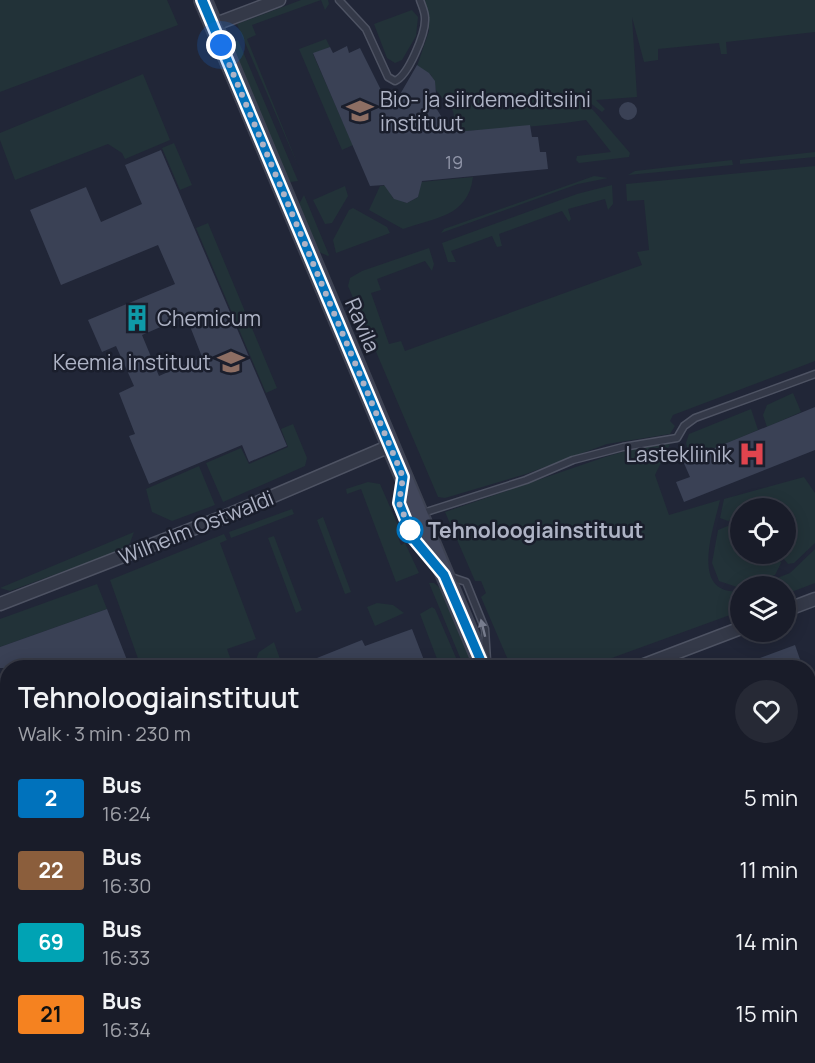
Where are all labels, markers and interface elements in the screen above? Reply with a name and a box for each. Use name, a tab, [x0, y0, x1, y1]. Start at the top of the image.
your location	[206, 30, 236, 60]
place label: Bio- ja siirdemeditsiini instituut	[380, 85, 591, 137]
school or university icon: Bio- ja siirdemeditsiini instituut	[345, 96, 375, 126]
house number: 19	[445, 150, 463, 174]
street label: Ravila	[339, 293, 387, 357]
building icon: Chemicum	[122, 303, 152, 333]
place label: Chemicum	[157, 304, 261, 332]
school or university icon: Keemia instituut	[216, 347, 246, 377]
place label: Keemia instituut	[53, 348, 211, 376]
hospital icon: Lastekliinik	[737, 439, 767, 469]
place label: Lastekliinik	[625, 440, 733, 468]
street label: Wilhelm Ostwaldi	[114, 483, 278, 571]
map controls	[730, 498, 796, 642]
button: locate	[730, 498, 796, 564]
place label: Tehnoloogiainstituut	[428, 516, 643, 544]
marker: Tehnoloogiainstituut	[397, 517, 423, 543]
button: layers	[730, 576, 796, 642]
one-way arrow	[477, 619, 487, 637]
text: Tehnoloogiainstituut	[18, 678, 300, 716]
button: heart	[735, 680, 798, 743]
text: Walk · 3 min · 230 m	[18, 720, 191, 747]
text: Bus	[102, 770, 142, 800]
text: 5 min	[744, 783, 798, 813]
text: 2	[45, 784, 57, 812]
text: 16:24	[102, 800, 151, 827]
text: Bus	[102, 842, 142, 872]
text: 11 min	[740, 855, 798, 885]
text: 22	[38, 856, 64, 884]
text: 16:30	[102, 872, 151, 899]
text: Bus	[102, 914, 142, 944]
text: 14 min	[735, 927, 798, 957]
text: 69	[38, 928, 64, 956]
text: 16:33	[102, 944, 150, 971]
text: Bus	[102, 986, 142, 1016]
text: 15 min	[735, 999, 798, 1029]
text: 21	[40, 1000, 62, 1028]
text: 16:34	[102, 1016, 151, 1043]

